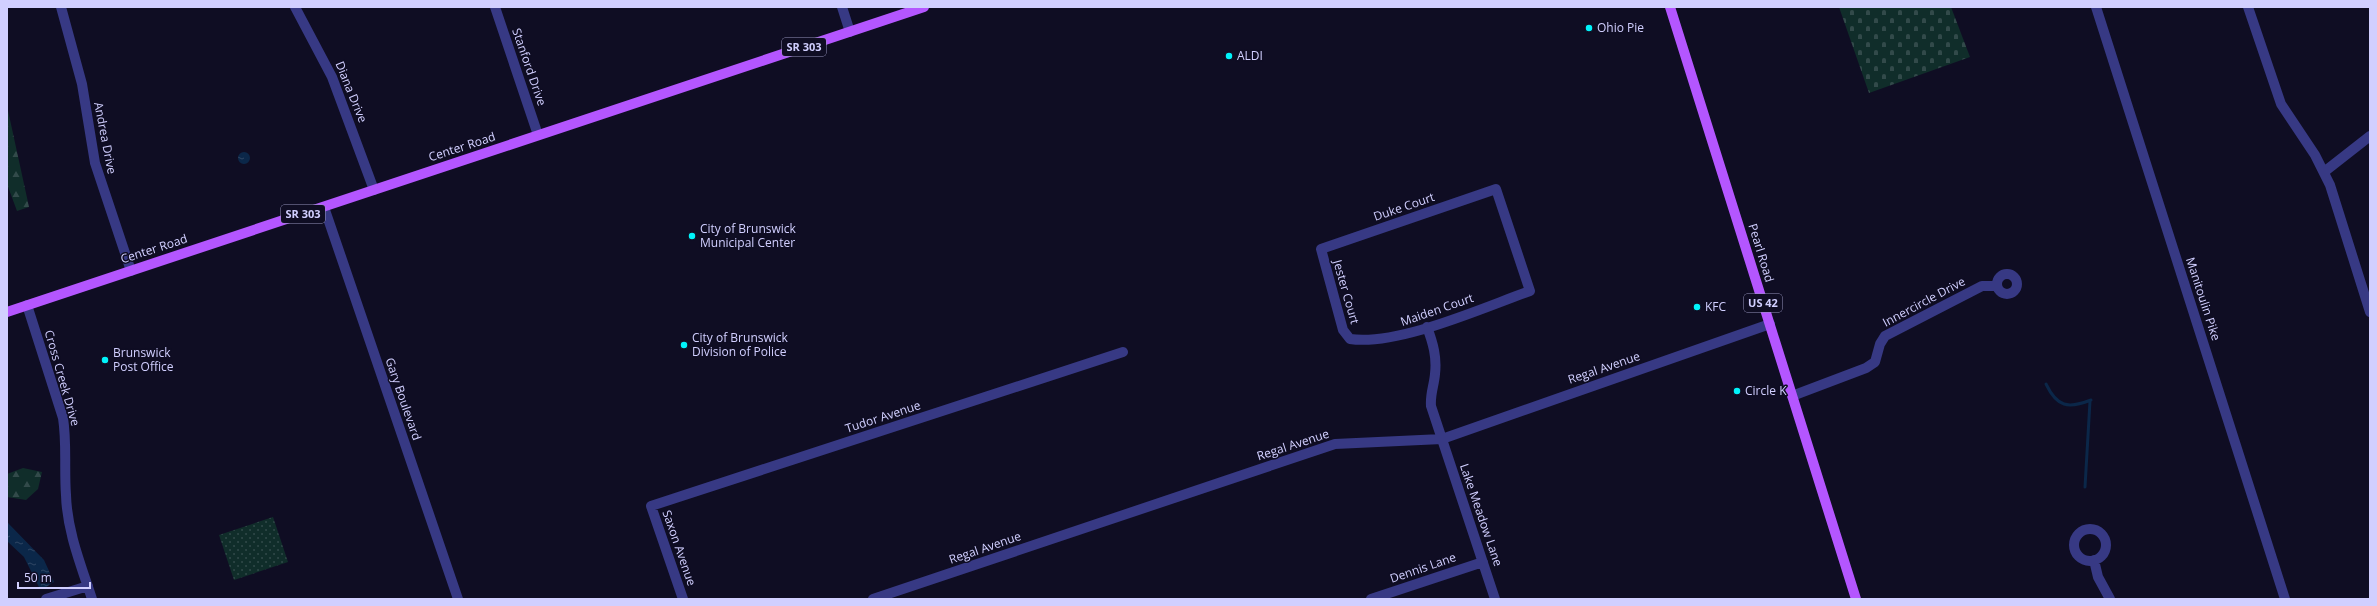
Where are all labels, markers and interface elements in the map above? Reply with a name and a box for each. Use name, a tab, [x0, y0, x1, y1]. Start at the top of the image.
place label: Ohio Pie	[1597, 19, 1644, 36]
marker: Ohio Pie	[1584, 23, 1594, 33]
street label: Stanford Drive	[508, 26, 551, 108]
road number: SR 303	[782, 38, 826, 56]
place label: ALDI	[1237, 47, 1263, 64]
marker: ALDI	[1224, 51, 1234, 61]
street label: Diana Drive	[331, 59, 372, 125]
street label: Andrea Drive	[90, 100, 121, 176]
street label: Center Road	[426, 128, 497, 165]
street label: Duke Court	[1371, 188, 1437, 225]
road number: SR 303	[281, 205, 325, 223]
place label: City of Brunswick Municipal Center	[700, 220, 797, 251]
street label: Pearl Road	[1745, 222, 1778, 284]
street label: Center Road	[118, 230, 189, 267]
marker: City of Brunswick Municipal Center	[687, 231, 697, 241]
street label: Manitoulin Pike	[2182, 255, 2225, 343]
street label: Jester Court	[1329, 257, 1364, 326]
street label: Innercircle Drive	[1879, 272, 1968, 331]
street label: Maiden Court	[1398, 289, 1476, 330]
road number: US 42	[1744, 294, 1782, 312]
place label: KFC	[1705, 298, 1727, 315]
marker: KFC	[1692, 302, 1702, 312]
street label: Cross Creek Drive	[41, 328, 84, 428]
place label: City of Brunswick Division of Police	[692, 329, 789, 360]
marker: City of Brunswick Division of Police	[679, 340, 689, 350]
place label: Brunswick Post Office	[113, 344, 174, 375]
street label: Regal Avenue	[1565, 347, 1642, 388]
marker: Brunswick Post Office	[100, 355, 110, 365]
street label: Gary Boulevard	[381, 355, 426, 442]
place label: Circle K	[1745, 382, 1787, 399]
marker: Circle K	[1732, 386, 1742, 396]
street label: Tudor Avenue	[843, 396, 923, 437]
street label: Regal Avenue	[1254, 425, 1331, 464]
street label: Lake Meadow Lane	[1456, 461, 1507, 569]
street label: Saxon Avenue	[659, 508, 700, 588]
street label: Regal Avenue	[946, 527, 1023, 568]
street label: Dennis Lane	[1387, 548, 1458, 587]
scale bar	[18, 564, 90, 590]
text: 50 m	[24, 569, 52, 586]

